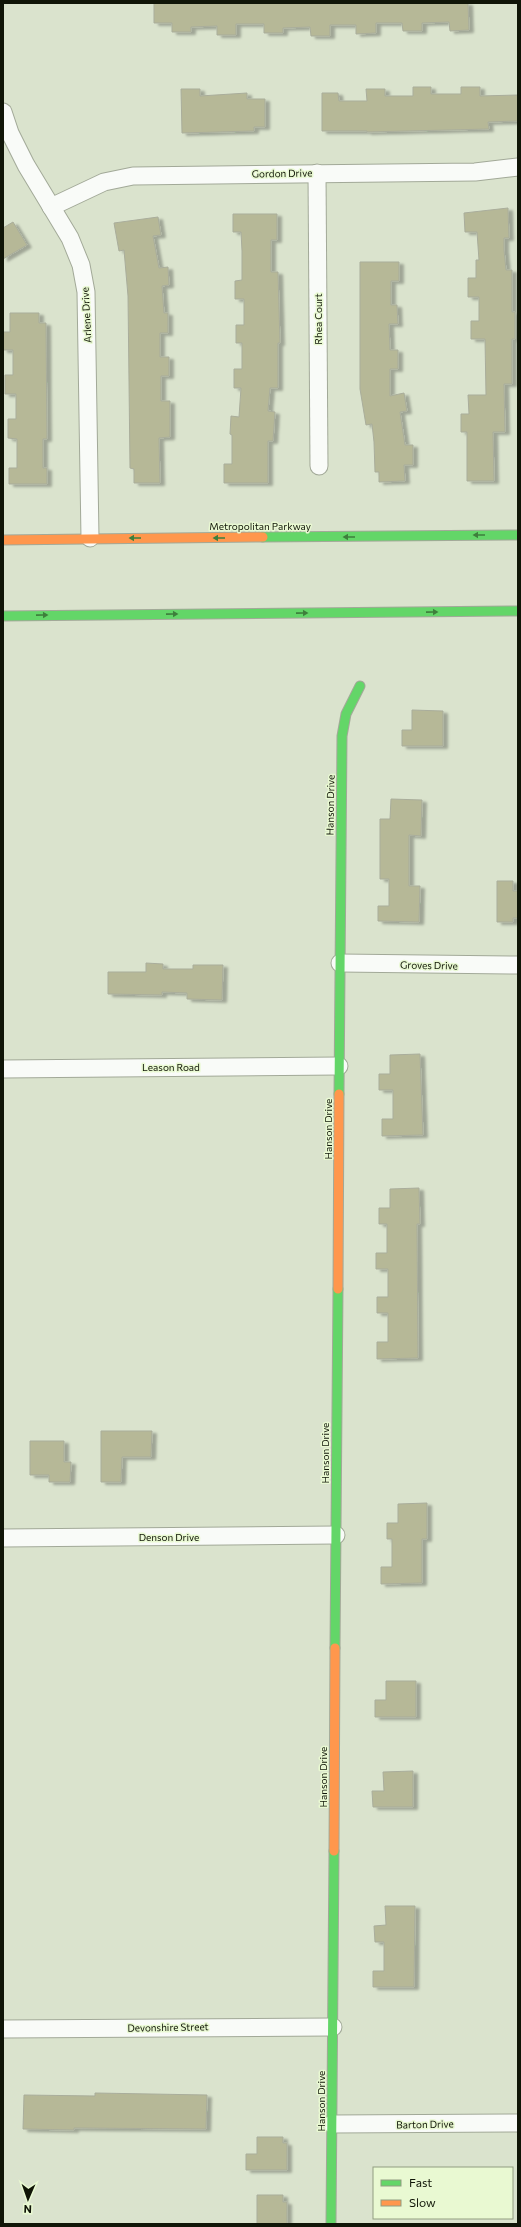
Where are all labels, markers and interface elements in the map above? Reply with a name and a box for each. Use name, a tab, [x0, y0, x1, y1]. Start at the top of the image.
street label: Gordon Drive	[252, 166, 312, 180]
street label: Arlene Drive	[79, 287, 93, 343]
street label: Rhea Court	[312, 293, 324, 345]
street label: Metropolitan Parkway	[209, 520, 311, 532]
one-way arrow	[473, 532, 485, 539]
one-way arrow	[343, 533, 355, 540]
one-way arrow	[128, 535, 141, 541]
one-way arrow	[212, 535, 225, 541]
one-way arrow	[426, 609, 439, 615]
one-way arrow	[296, 610, 309, 616]
one-way arrow	[166, 611, 179, 617]
one-way arrow	[36, 612, 49, 618]
street label: Hanson Drive	[323, 775, 337, 835]
street label: Groves Drive	[400, 958, 458, 972]
street label: Leason Road	[142, 1061, 200, 1073]
street label: Hanson Drive	[322, 1099, 334, 1159]
street label: Hanson Drive	[319, 1423, 331, 1483]
street label: Denson Drive	[139, 1531, 199, 1543]
street label: Hanson Drive	[317, 1747, 329, 1807]
street label: Devonshire Street	[127, 2020, 209, 2034]
street label: Hanson Drive	[315, 2071, 327, 2131]
street label: Barton Drive	[396, 2117, 454, 2131]
legend	[373, 2167, 513, 2219]
text: Fast	[409, 2175, 432, 2189]
north arrow	[8, 2179, 48, 2219]
text: Slow	[409, 2195, 436, 2209]
text: N	[23, 2203, 32, 2216]

